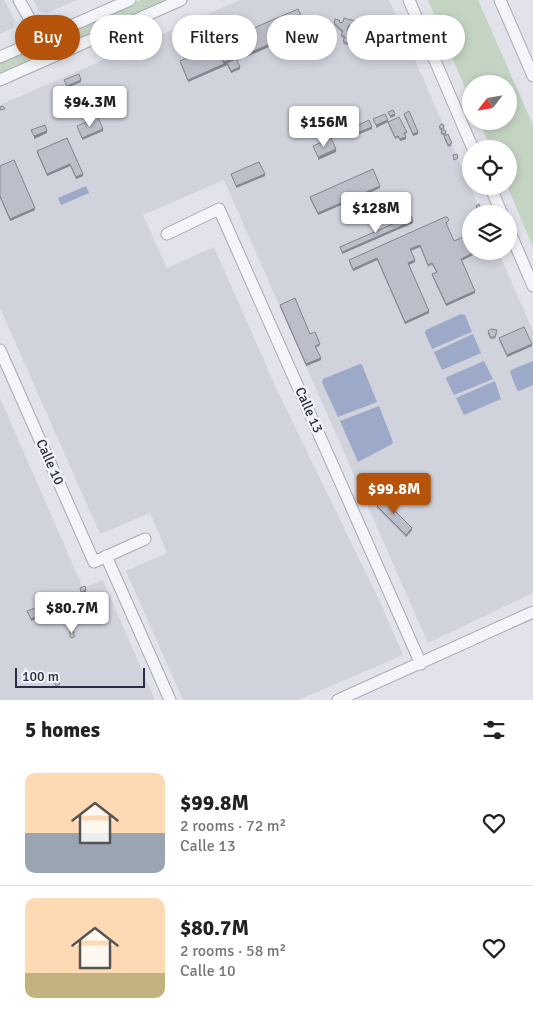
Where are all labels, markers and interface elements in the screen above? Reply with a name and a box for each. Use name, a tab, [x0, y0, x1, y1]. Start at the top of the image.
chip: Buy	[15, 15, 80, 60]
chip: Rent	[90, 15, 162, 60]
chip: Filters	[172, 15, 257, 60]
chip: New	[267, 15, 337, 60]
chip: Apartment	[347, 15, 465, 60]
north arrow	[462, 75, 518, 130]
map controls	[462, 75, 517, 260]
pin: $94.3M	[49, 86, 131, 128]
text: $94.3M	[64, 92, 116, 112]
pin: $156M	[289, 106, 359, 148]
text: $156M	[300, 112, 348, 132]
button: locate	[462, 140, 517, 195]
pin: $128M	[341, 192, 411, 234]
text: $128M	[352, 198, 400, 218]
button: layers	[462, 205, 517, 260]
street label: Calle 13	[291, 384, 327, 436]
street label: Calle 10	[32, 436, 68, 488]
pin: $99.8M	[353, 472, 435, 515]
text: $99.8M	[368, 479, 420, 499]
pin: $80.7M	[31, 592, 113, 634]
text: $80.7M	[46, 598, 98, 618]
scale bar	[15, 665, 145, 688]
text: 100 m	[22, 668, 59, 685]
icon: filters	[480, 716, 508, 744]
text: 5 homes	[25, 717, 100, 743]
text: $99.8M	[180, 790, 249, 816]
icon: home	[65, 793, 125, 853]
icon: heart	[480, 809, 508, 837]
text: 2 rooms · 72 m²	[180, 816, 286, 836]
text: Calle 13	[180, 836, 236, 856]
text: $80.7M	[180, 915, 249, 941]
icon: home	[65, 918, 125, 978]
icon: heart	[480, 934, 508, 962]
text: 2 rooms · 58 m²	[180, 941, 286, 961]
text: Calle 10	[180, 961, 236, 981]

